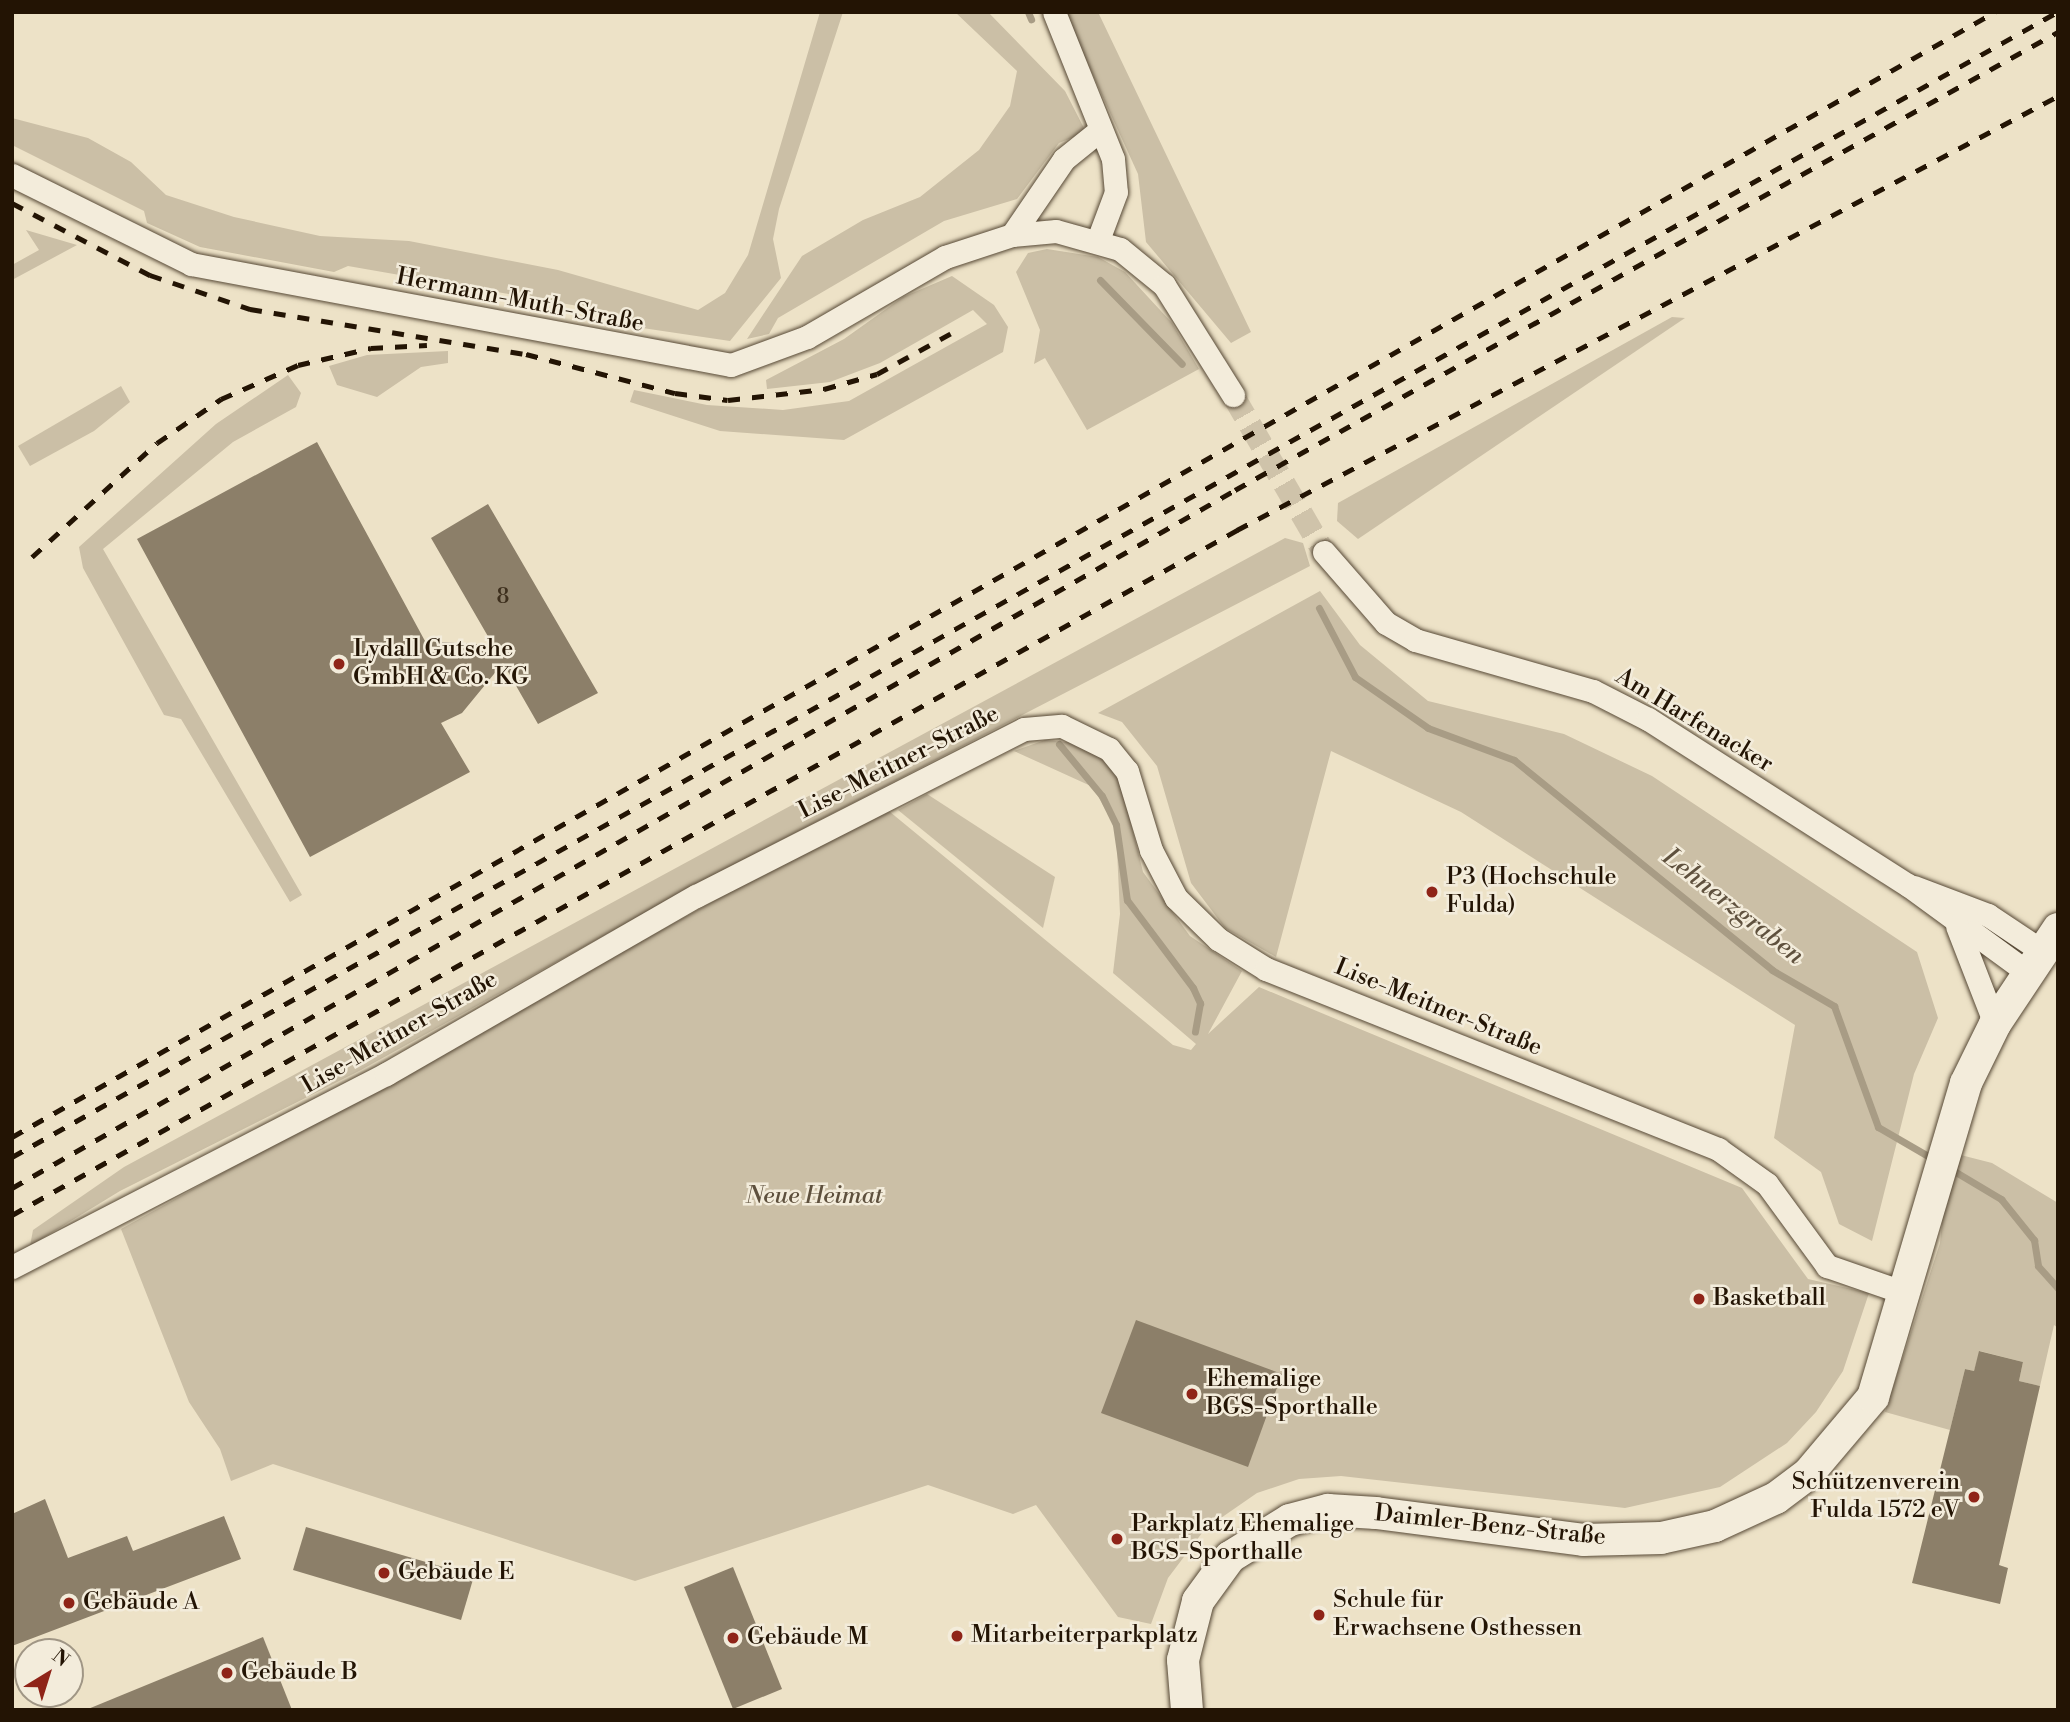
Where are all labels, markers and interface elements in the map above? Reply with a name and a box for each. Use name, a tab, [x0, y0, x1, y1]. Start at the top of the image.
street label: Hermann-Muth-Straße	[394, 263, 646, 339]
house number: 8	[497, 584, 509, 610]
place label: Lydall Gutsche GmbH & Co. KG	[353, 636, 529, 692]
marker: Lydall Gutsche GmbH & Co. KG	[331, 656, 347, 672]
street label: Am Harfenacker	[1610, 663, 1778, 779]
street label: Lise-Meitner-Straße	[794, 700, 1004, 826]
water label: Lehnerzgraben	[1656, 842, 1810, 972]
place label: P3 (Hochschule Fulda)	[1446, 864, 1617, 920]
marker: P3 (Hochschule Fulda)	[1424, 884, 1440, 900]
street label: Lise-Meitner-Straße	[1330, 953, 1546, 1063]
street label: Lise-Meitner-Straße	[297, 965, 503, 1101]
park label: Neue Heimat	[745, 1183, 883, 1211]
place label: Basketball	[1713, 1285, 1826, 1313]
marker: Basketball	[1691, 1291, 1707, 1307]
place label: Ehemalige BGS-Sporthalle	[1206, 1366, 1378, 1422]
marker: Ehemalige BGS-Sporthalle	[1184, 1386, 1200, 1402]
place label: Schützenverein Fulda 1572 eV	[1792, 1469, 1960, 1525]
marker: Schützenverein Fulda 1572 eV	[1966, 1489, 1982, 1505]
street label: Daimler-Benz-Straße	[1373, 1500, 1607, 1552]
place label: Parkplatz Ehemalige BGS-Sporthalle	[1131, 1511, 1354, 1567]
marker: Parkplatz Ehemalige BGS-Sporthalle	[1109, 1531, 1125, 1547]
place label: Gebäude E	[398, 1559, 515, 1587]
marker: Gebäude E	[376, 1565, 392, 1581]
place label: Schule für Erwachsene Osthessen	[1333, 1587, 1582, 1643]
place label: Gebäude A	[83, 1589, 199, 1617]
marker: Gebäude A	[61, 1595, 77, 1611]
marker: Schule für Erwachsene Osthessen	[1311, 1607, 1327, 1623]
place label: Mitarbeiterparkplatz	[971, 1622, 1198, 1650]
place label: Gebäude M	[747, 1624, 868, 1652]
marker: Mitarbeiterparkplatz	[949, 1628, 965, 1644]
marker: Gebäude M	[725, 1630, 741, 1646]
north arrow	[14, 1638, 84, 1708]
text: N	[47, 1644, 74, 1672]
place label: Gebäude B	[241, 1659, 358, 1687]
marker: Gebäude B	[219, 1665, 235, 1681]

